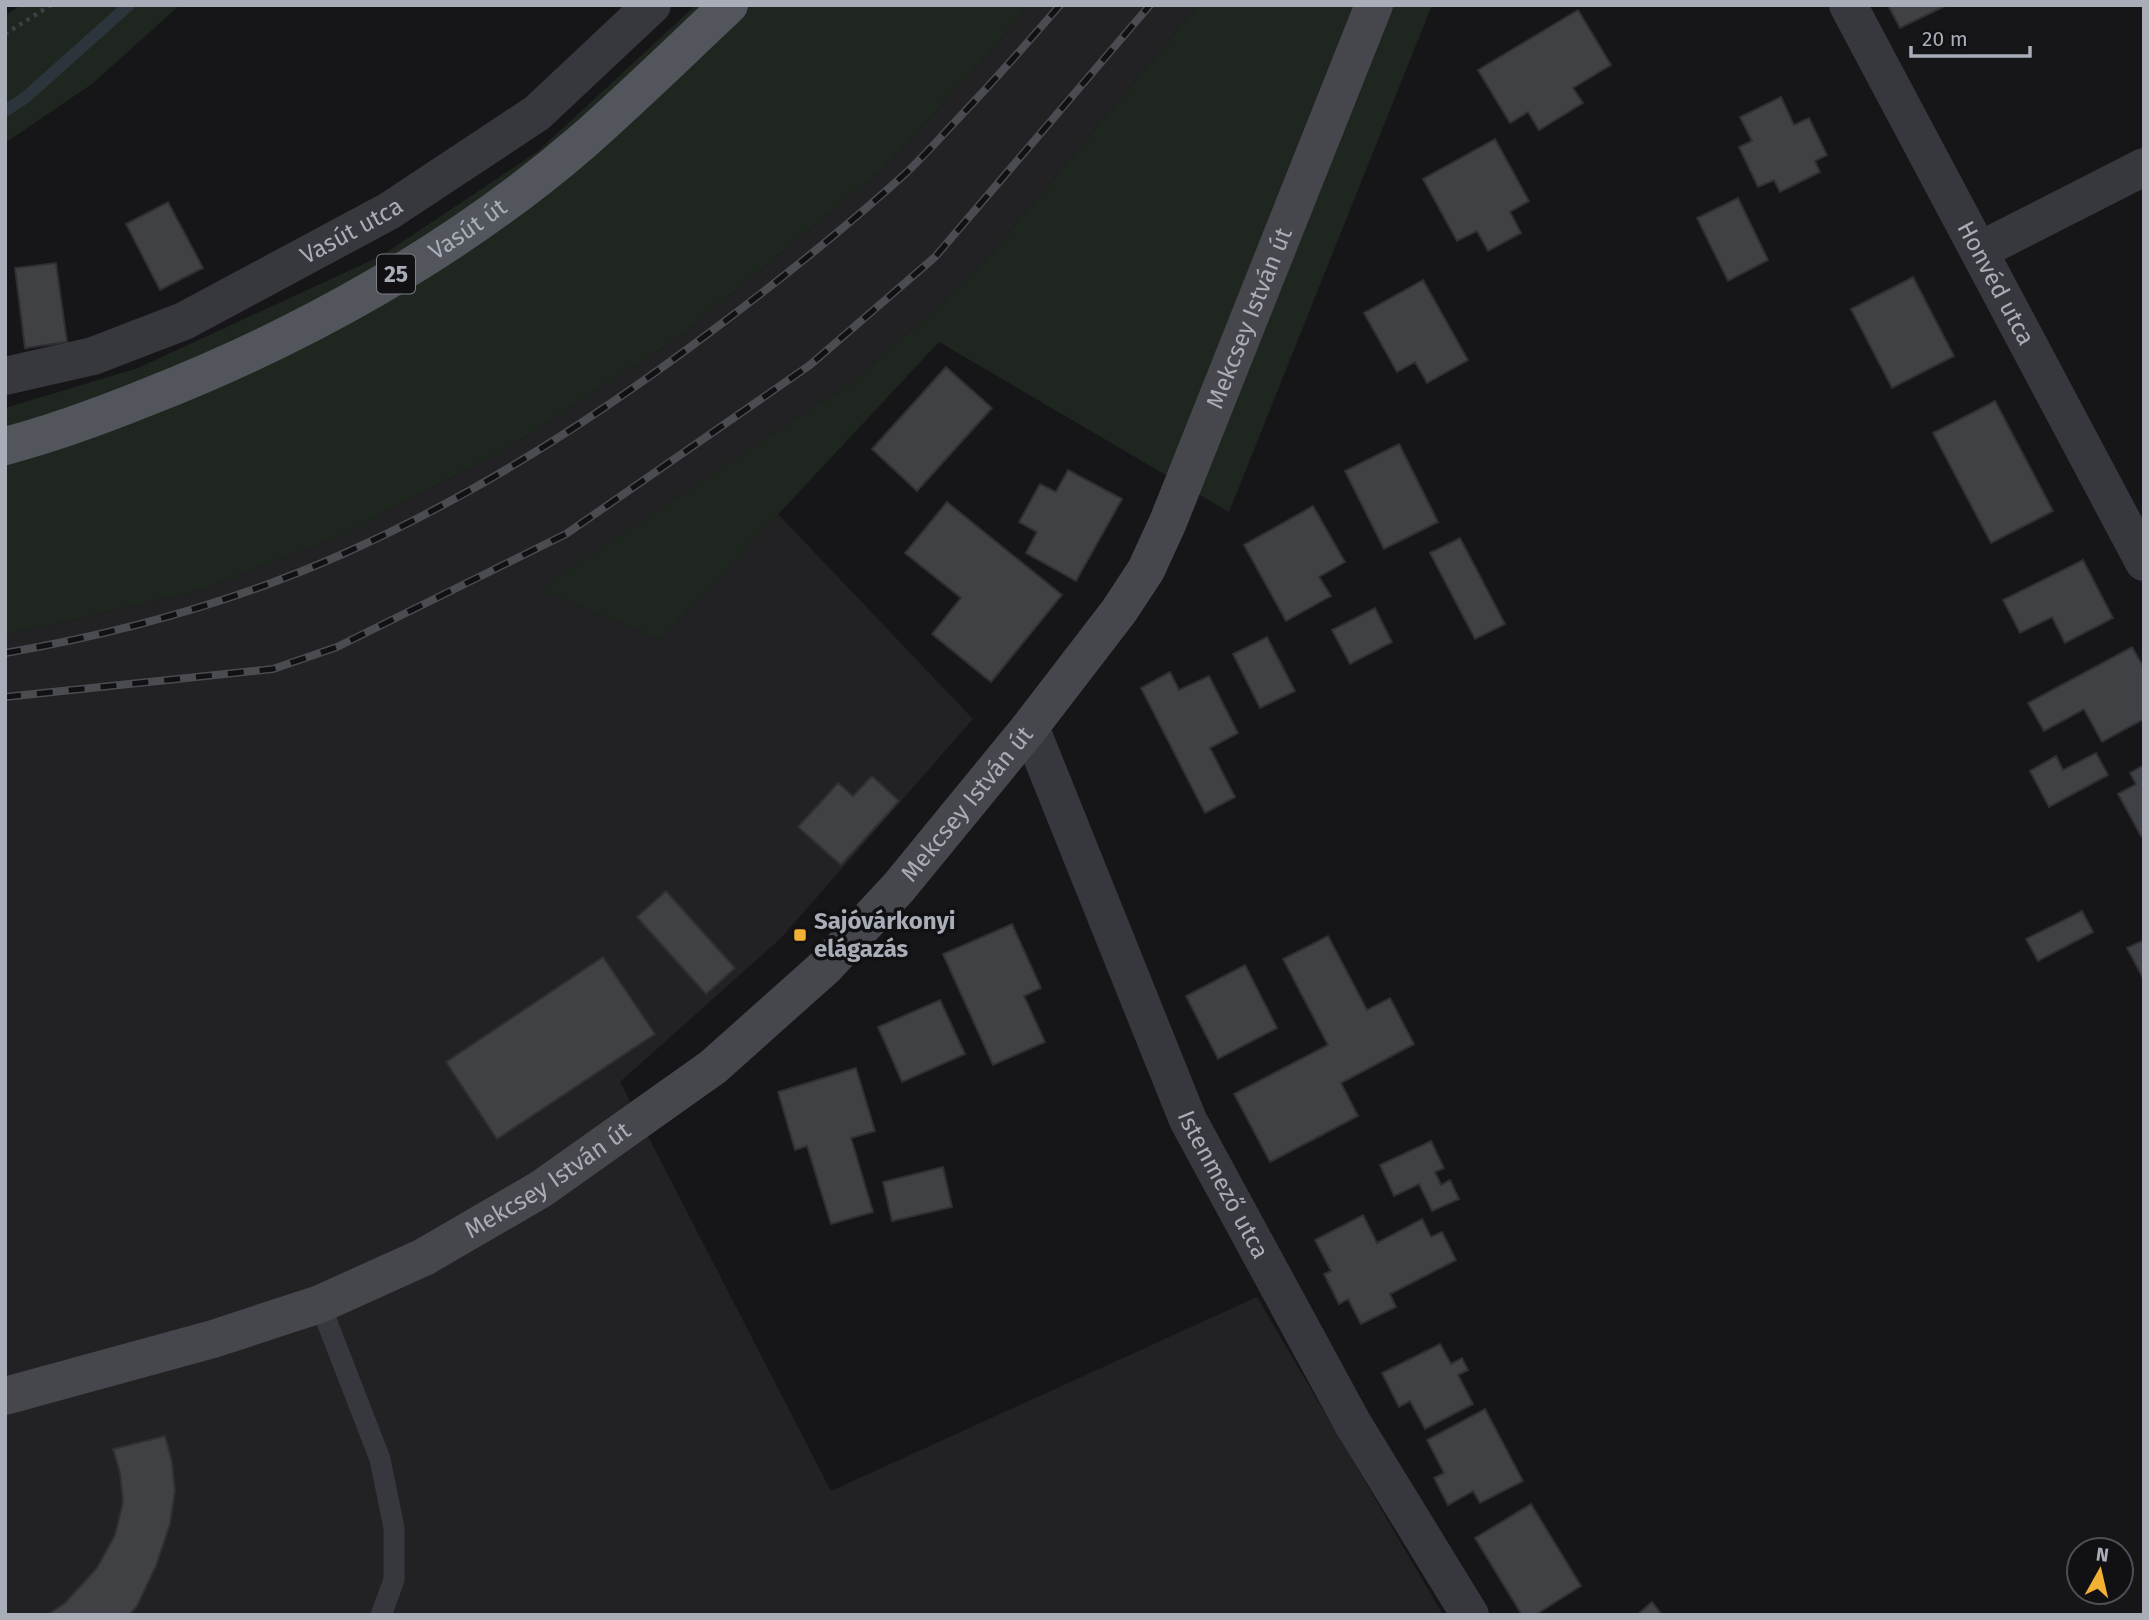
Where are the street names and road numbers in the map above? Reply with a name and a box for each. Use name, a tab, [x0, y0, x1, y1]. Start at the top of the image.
street label: Vasút utca	[296, 192, 408, 270]
street label: Vasút út	[424, 193, 512, 266]
street label: Honvéd utca	[1951, 216, 2040, 350]
street label: Mekcsey István út	[1201, 223, 1298, 413]
road number: 25	[377, 255, 415, 294]
street label: Mekcsey István út	[895, 721, 1039, 887]
street label: Istenmező utca	[1172, 1107, 1275, 1264]
street label: Mekcsey István út	[460, 1116, 636, 1244]

